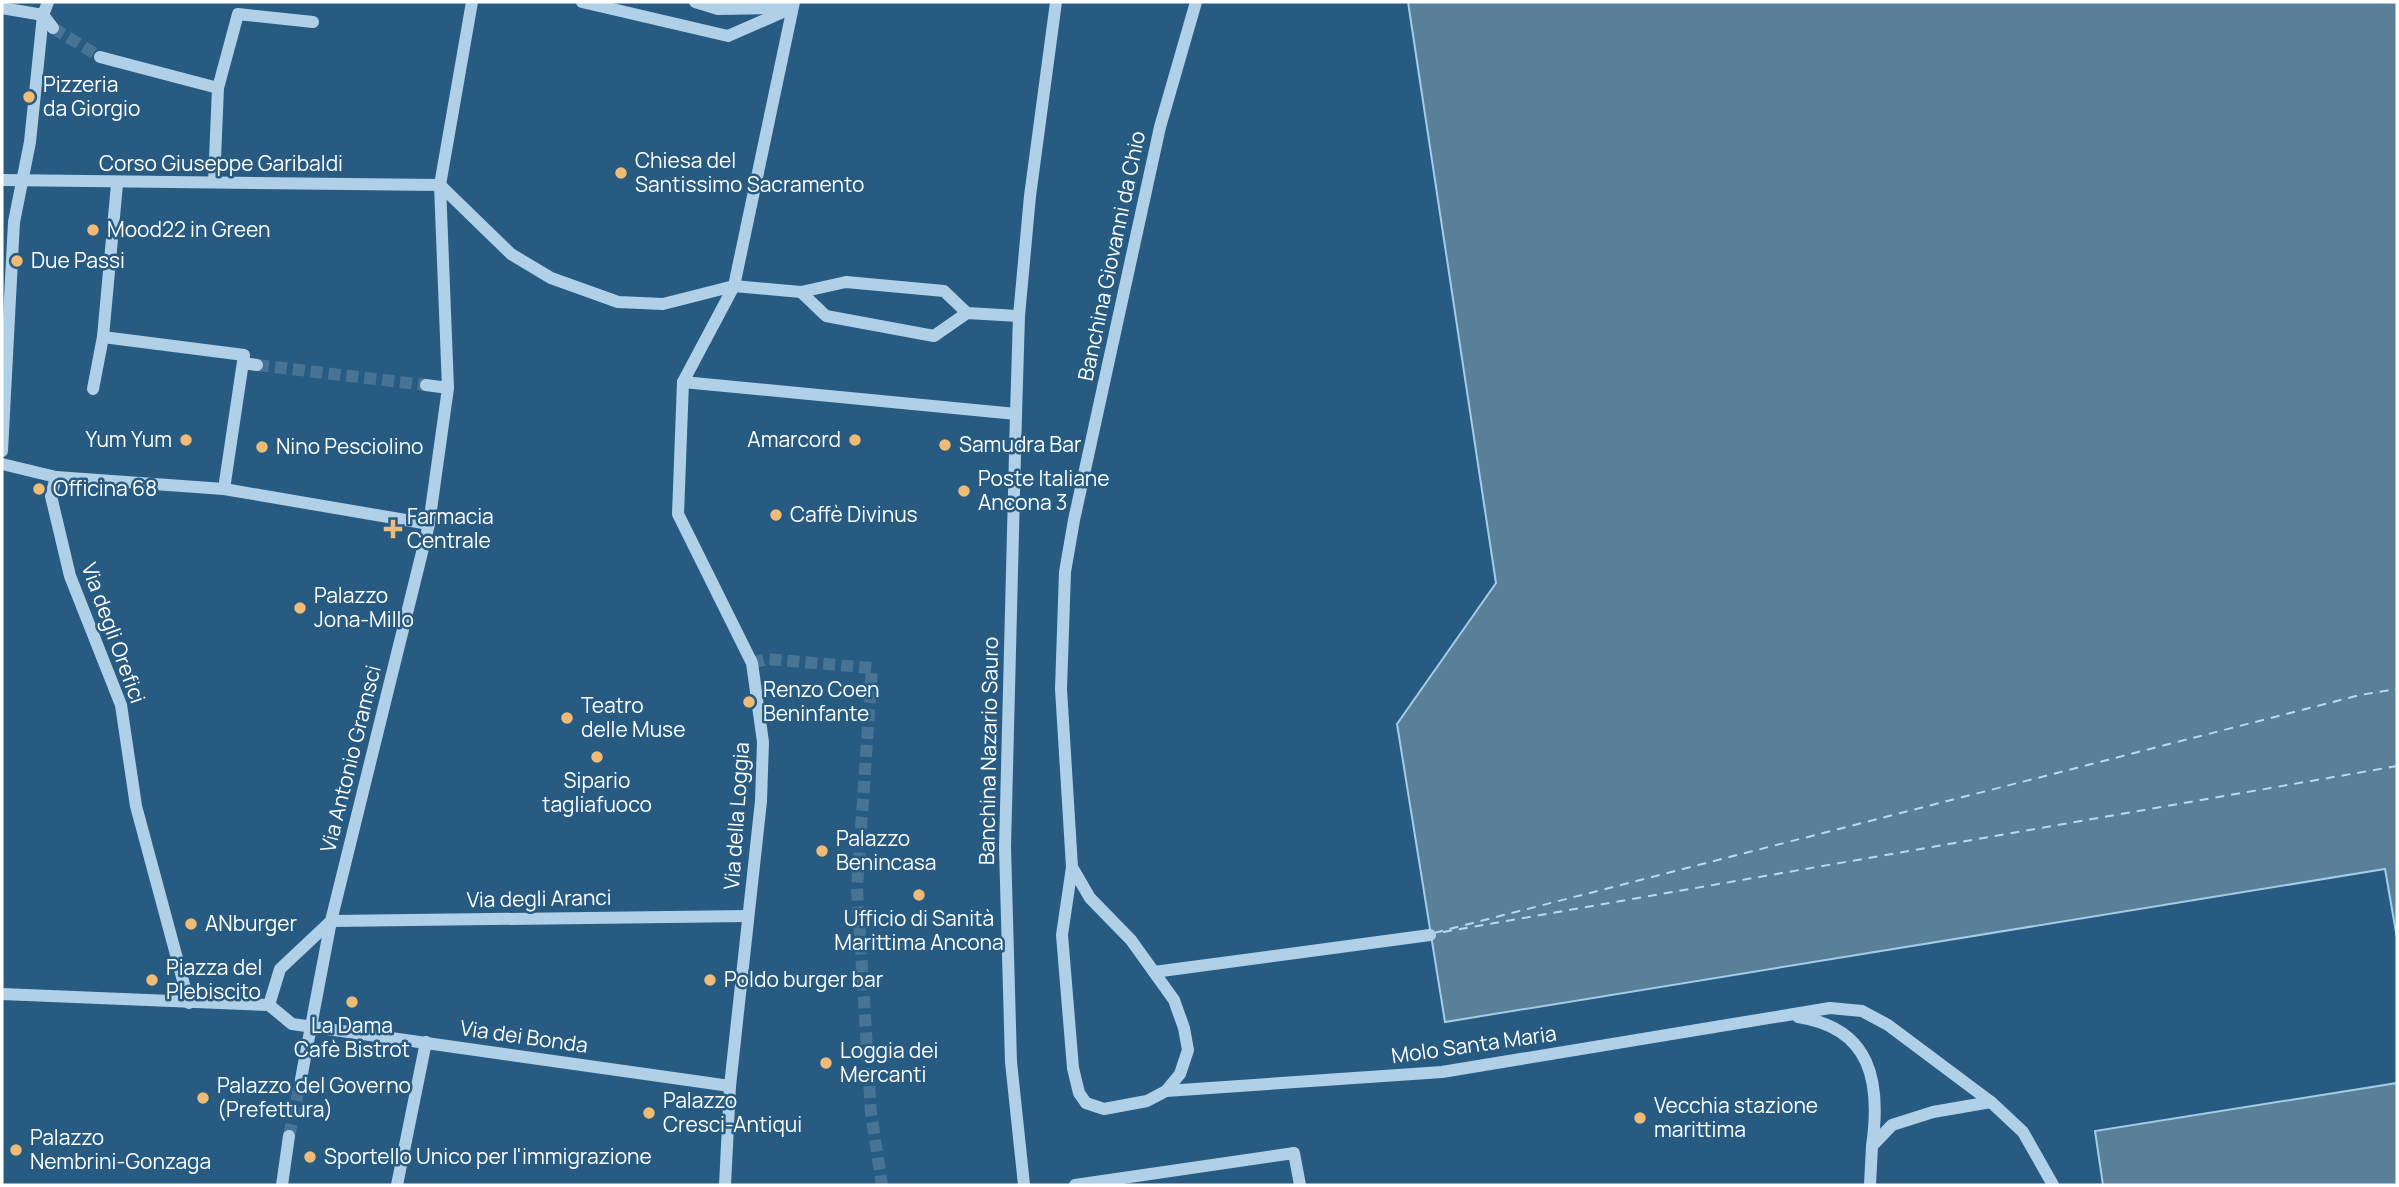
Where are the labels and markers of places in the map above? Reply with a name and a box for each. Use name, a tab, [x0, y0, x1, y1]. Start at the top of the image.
place label: Pizzeria da Giorgio	[43, 70, 140, 122]
marker: Pizzeria da Giorgio	[21, 89, 37, 105]
place label: Chiesa del Santissimo Sacramento	[635, 146, 864, 198]
marker: Chiesa del Santissimo Sacramento	[613, 165, 629, 181]
place label: Mood22 in Green	[107, 215, 271, 243]
marker: Mood22 in Green	[85, 222, 101, 238]
place label: Due Passi	[31, 246, 125, 274]
marker: Due Passi	[9, 253, 25, 269]
place label: Yum Yum	[86, 425, 172, 453]
place label: Amarcord	[747, 425, 841, 453]
place label: Samudra Bar	[959, 430, 1082, 458]
marker: Yum Yum	[178, 432, 194, 448]
place label: Nino Pesciolino	[276, 432, 423, 460]
marker: Amarcord	[847, 432, 863, 448]
marker: Samudra Bar	[937, 437, 953, 453]
marker: Nino Pesciolino	[254, 439, 270, 455]
place label: Poste Italiane Ancona 3	[978, 464, 1110, 516]
place label: Officina 68	[53, 474, 157, 502]
marker: Officina 68	[31, 481, 47, 497]
marker: Poste Italiane Ancona 3	[956, 483, 972, 499]
place label: Caffè Divinus	[790, 500, 918, 528]
place label: Farmacia Centrale	[407, 502, 494, 554]
marker: Caffè Divinus	[768, 507, 784, 523]
marker: Farmacia Centrale	[385, 521, 401, 537]
place label: Palazzo Jona-Millo	[314, 581, 414, 633]
marker: Palazzo Jona-Millo	[292, 600, 308, 616]
place label: Renzo Coen Beninfante	[763, 675, 879, 727]
place label: Teatro delle Muse	[581, 691, 685, 743]
marker: Renzo Coen Beninfante	[741, 694, 757, 710]
marker: Teatro delle Muse	[559, 710, 575, 726]
marker: Sipario tagliafuoco	[589, 749, 605, 765]
place label: Sipario tagliafuoco	[542, 766, 652, 818]
place label: Palazzo Benincasa	[836, 824, 937, 876]
marker: Palazzo Benincasa	[814, 843, 830, 859]
marker: Ufficio di Sanità Marittima Ancona	[911, 887, 927, 903]
place label: Ufficio di Sanità Marittima Ancona	[834, 904, 1004, 956]
place label: ANburger	[205, 909, 297, 937]
marker: ANburger	[183, 916, 199, 932]
place label: Piazza del Plebiscito	[166, 953, 262, 1005]
place label: Poldo burger bar	[724, 965, 884, 993]
marker: Piazza del Plebiscito	[144, 972, 160, 988]
marker: Poldo burger bar	[702, 972, 718, 988]
marker: La Dama Cafè Bistrot	[344, 994, 360, 1010]
place label: La Dama Cafè Bistrot	[294, 1011, 410, 1063]
place label: Loggia dei Mercanti	[840, 1036, 938, 1088]
marker: Loggia dei Mercanti	[818, 1055, 834, 1071]
place label: Palazzo del Governo (Prefettura)	[217, 1071, 411, 1123]
place label: Palazzo Cresci-Antiqui	[663, 1086, 802, 1138]
marker: Palazzo del Governo (Prefettura)	[195, 1090, 211, 1106]
place label: Vecchia stazione marittima	[1654, 1091, 1818, 1143]
marker: Palazzo Cresci-Antiqui	[641, 1105, 657, 1121]
marker: Vecchia stazione marittima	[1632, 1110, 1648, 1126]
place label: Palazzo Nembrini-Gonzaga	[30, 1123, 211, 1175]
marker: Palazzo Nembrini-Gonzaga	[8, 1142, 24, 1158]
place label: Sportello Unico per l'immigrazione	[324, 1142, 652, 1170]
marker: Sportello Unico per l'immigrazione	[302, 1149, 318, 1165]

